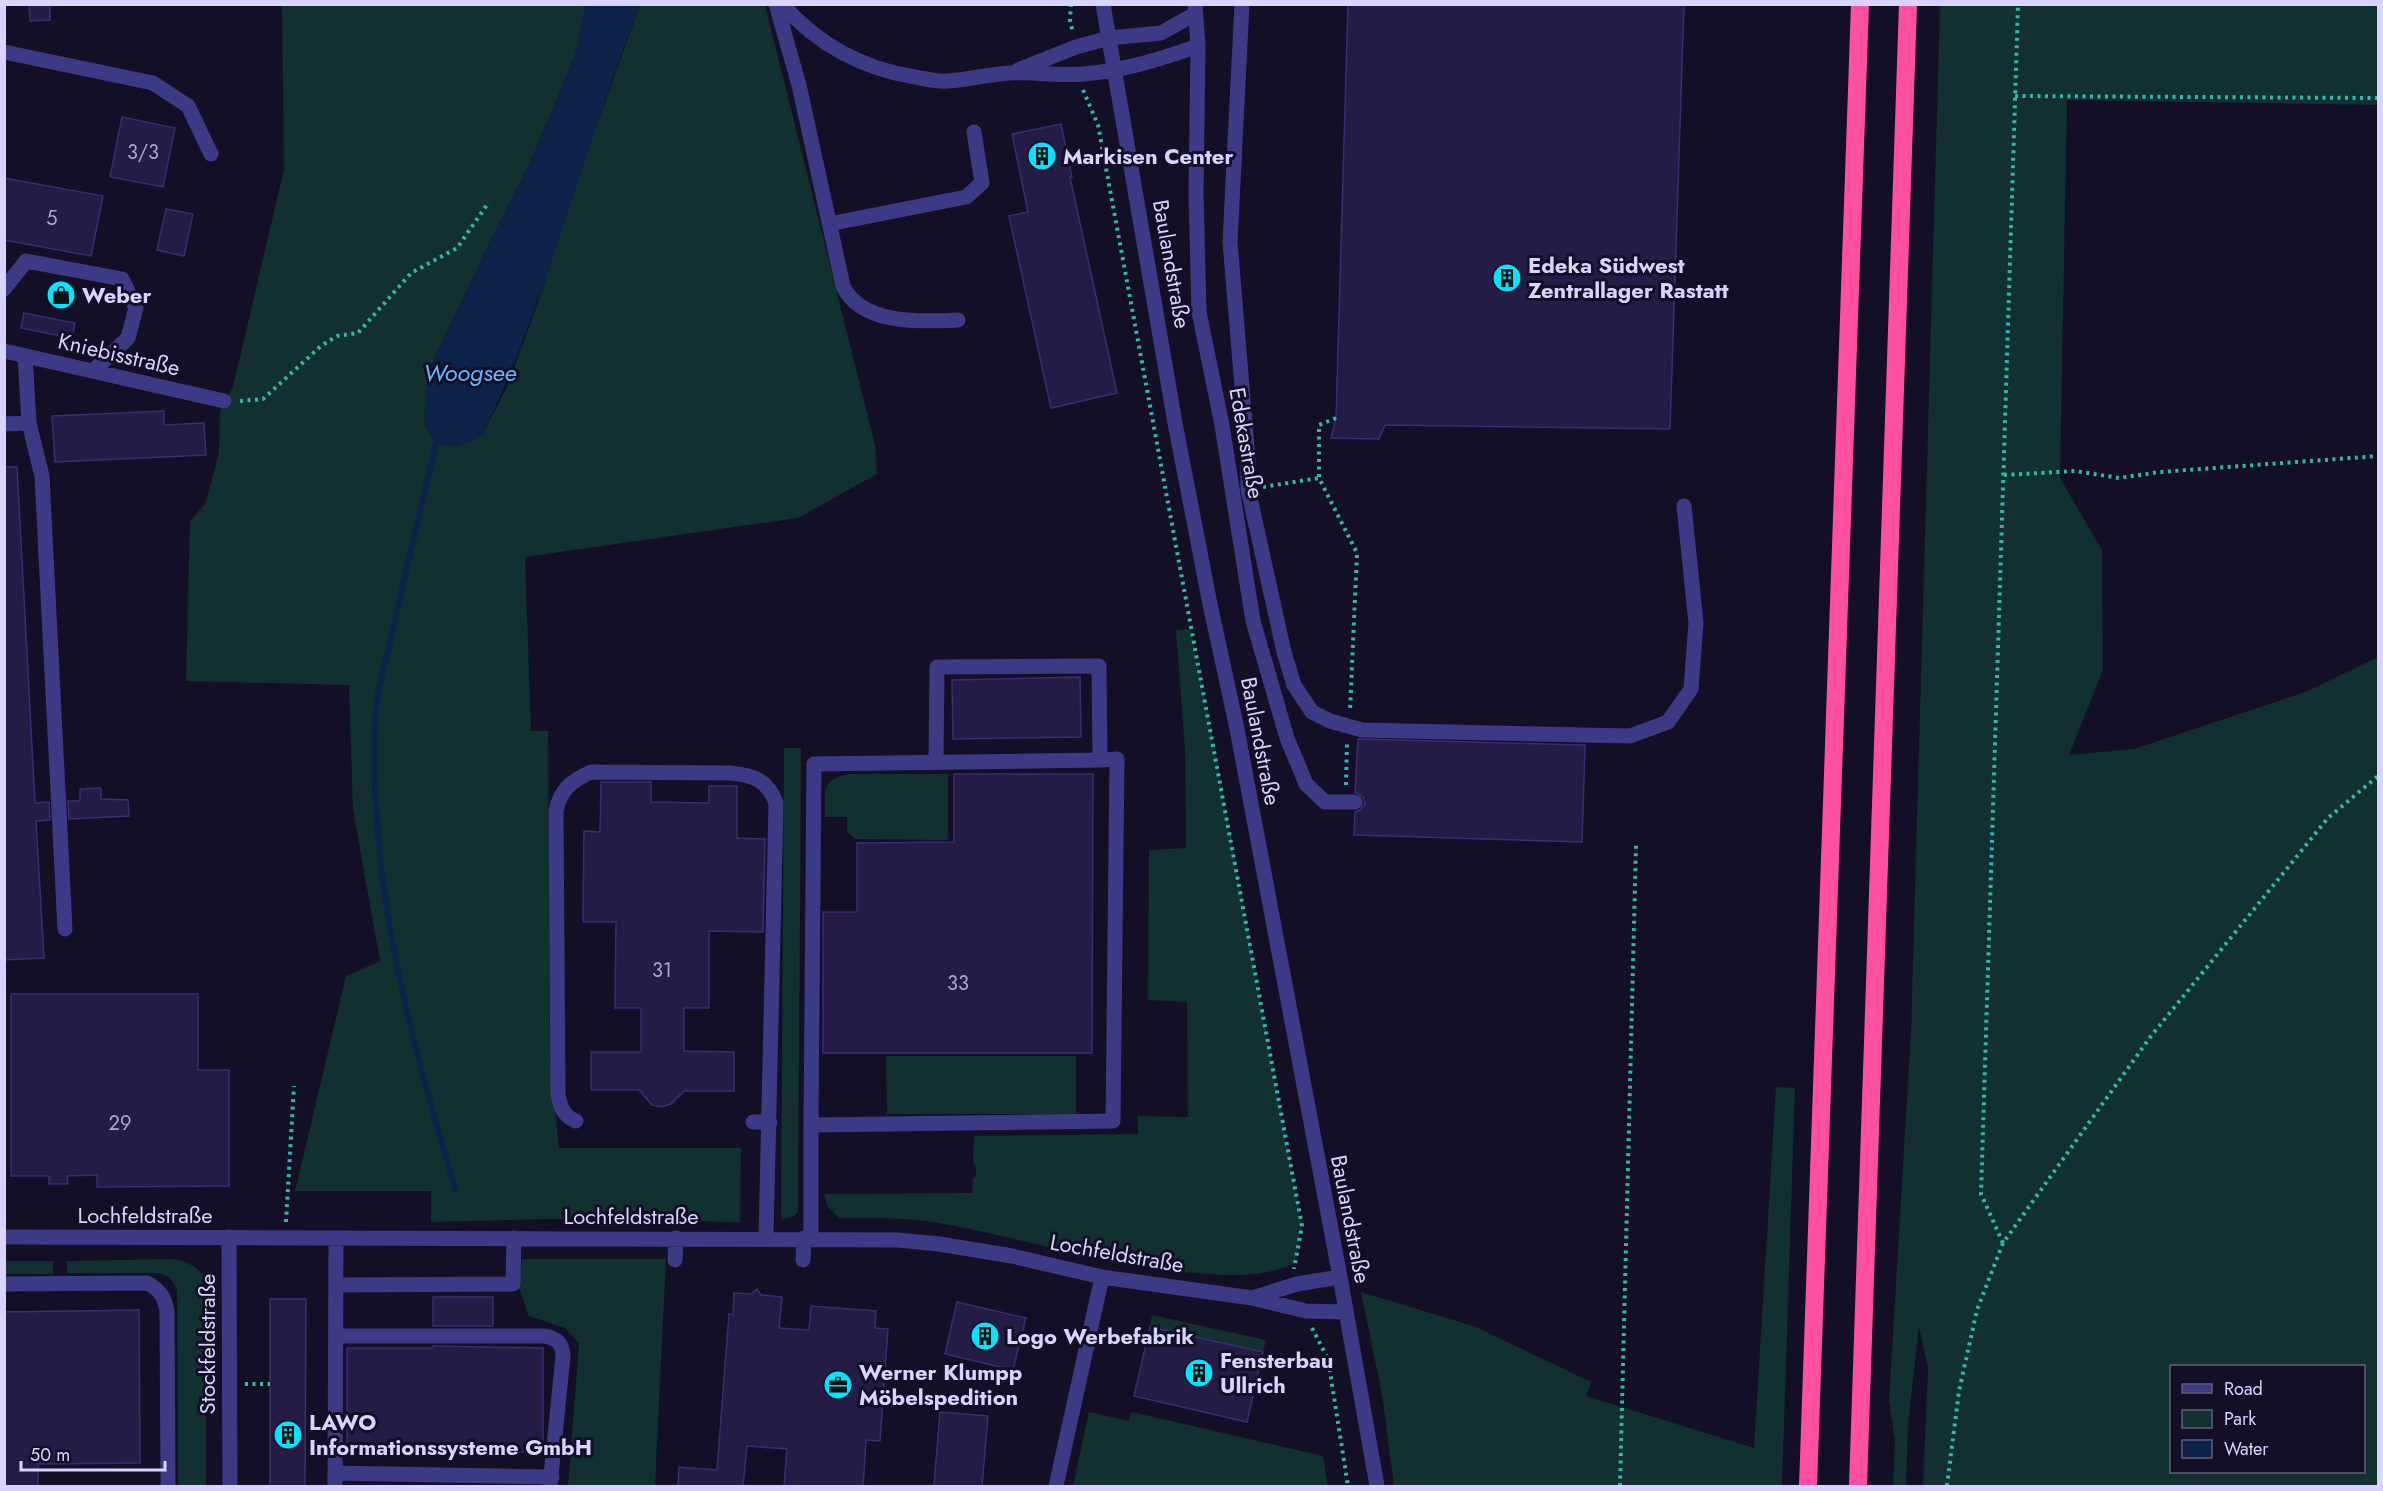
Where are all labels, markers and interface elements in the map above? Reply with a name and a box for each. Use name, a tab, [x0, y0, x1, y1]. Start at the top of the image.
house number: 3/3	[127, 138, 159, 167]
building icon: Markisen Center	[1026, 140, 1058, 172]
place label: Markisen Center	[1063, 140, 1233, 172]
street label: Baulandstraße	[1145, 197, 1199, 331]
house number: 5	[46, 204, 58, 233]
place label: Edeka Südwest Zentrallager Rastatt	[1528, 249, 1729, 306]
building icon: Edeka Südwest Zentrallager Rastatt	[1491, 262, 1523, 294]
shop icon: Weber	[45, 279, 77, 311]
place label: Weber	[82, 279, 152, 311]
street label: Kniebisstraße	[55, 324, 183, 384]
water label: Woogsee	[423, 355, 517, 390]
street label: Edekastraße	[1221, 385, 1273, 501]
street label: Baulandstraße	[1233, 674, 1289, 808]
house number: 31	[652, 956, 672, 985]
house number: 33	[947, 969, 969, 998]
house number: 29	[109, 1109, 131, 1138]
street label: Baulandstraße	[1323, 1152, 1379, 1286]
street label: Lochfeldstraße	[77, 1199, 213, 1231]
street label: Lochfeldstraße	[563, 1200, 699, 1232]
street label: Lochfeldstraße	[1048, 1226, 1186, 1280]
street label: Stockfeldstraße	[191, 1274, 223, 1414]
building icon: Logo Werbefabrik	[969, 1320, 1001, 1352]
place label: Logo Werbefabrik	[1006, 1320, 1194, 1352]
place label: Fensterbau Ullrich	[1220, 1344, 1334, 1401]
place label: Werner Klumpp Möbelspedition	[859, 1356, 1022, 1413]
building icon: Fensterbau Ullrich	[1183, 1357, 1215, 1389]
legend	[2170, 1365, 2365, 1473]
office icon: Werner Klumpp Möbelspedition	[822, 1369, 854, 1401]
text: Road	[2224, 1376, 2263, 1402]
place label: LAWO Informationssysteme GmbH	[309, 1406, 592, 1463]
text: Park	[2224, 1406, 2256, 1432]
building icon: LAWO Informationssysteme GmbH	[272, 1419, 304, 1451]
scale bar	[21, 1434, 165, 1472]
text: Water	[2224, 1436, 2269, 1462]
text: 50 m	[30, 1442, 70, 1468]

